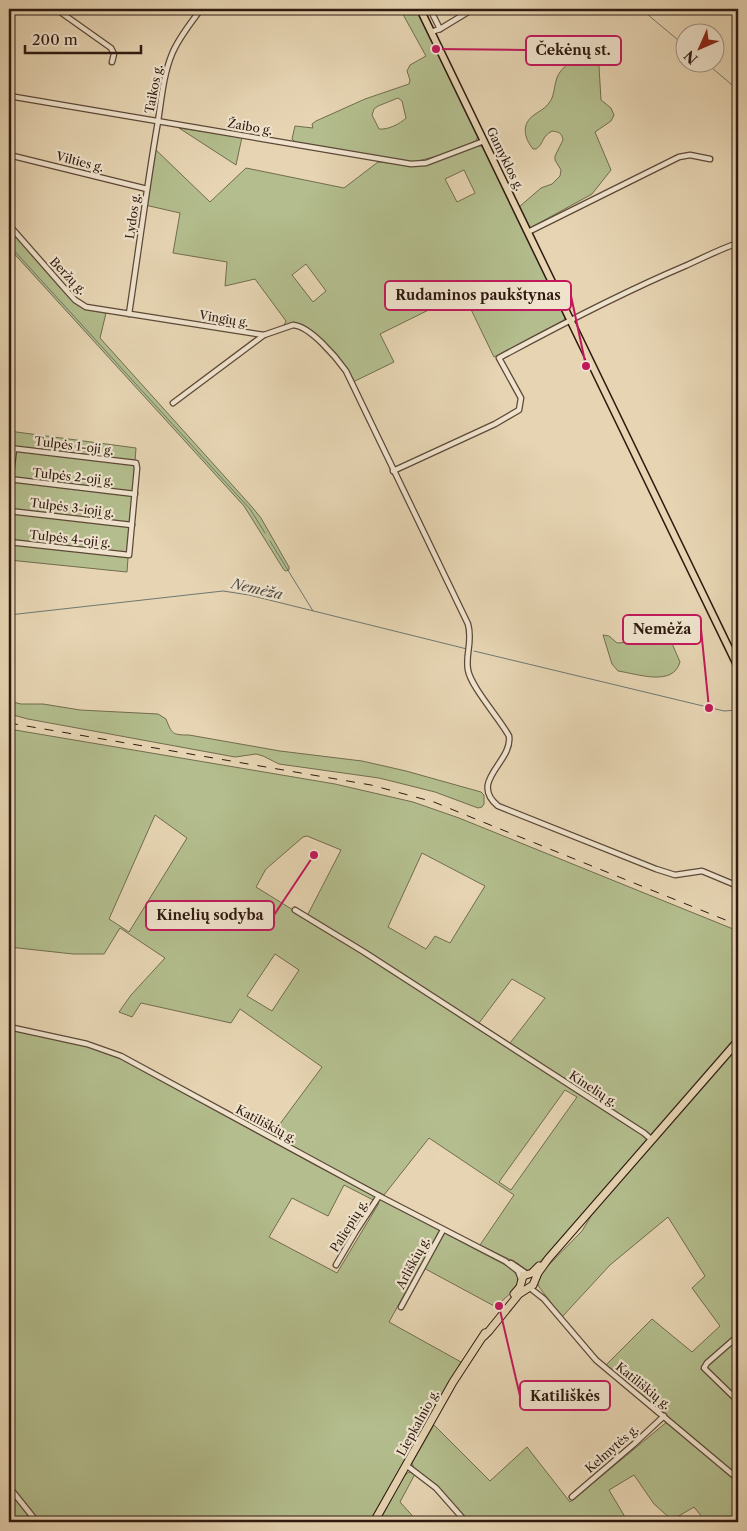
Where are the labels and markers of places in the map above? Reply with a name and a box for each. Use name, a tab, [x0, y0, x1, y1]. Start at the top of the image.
callout: Čekėnų st.	[526, 36, 621, 65]
callout: Rudaminos paukštynas	[385, 281, 571, 310]
callout: Nemėža	[623, 615, 701, 644]
callout: Kinelių sodyba	[146, 901, 274, 930]
callout: Katiliškės	[520, 1381, 610, 1410]

